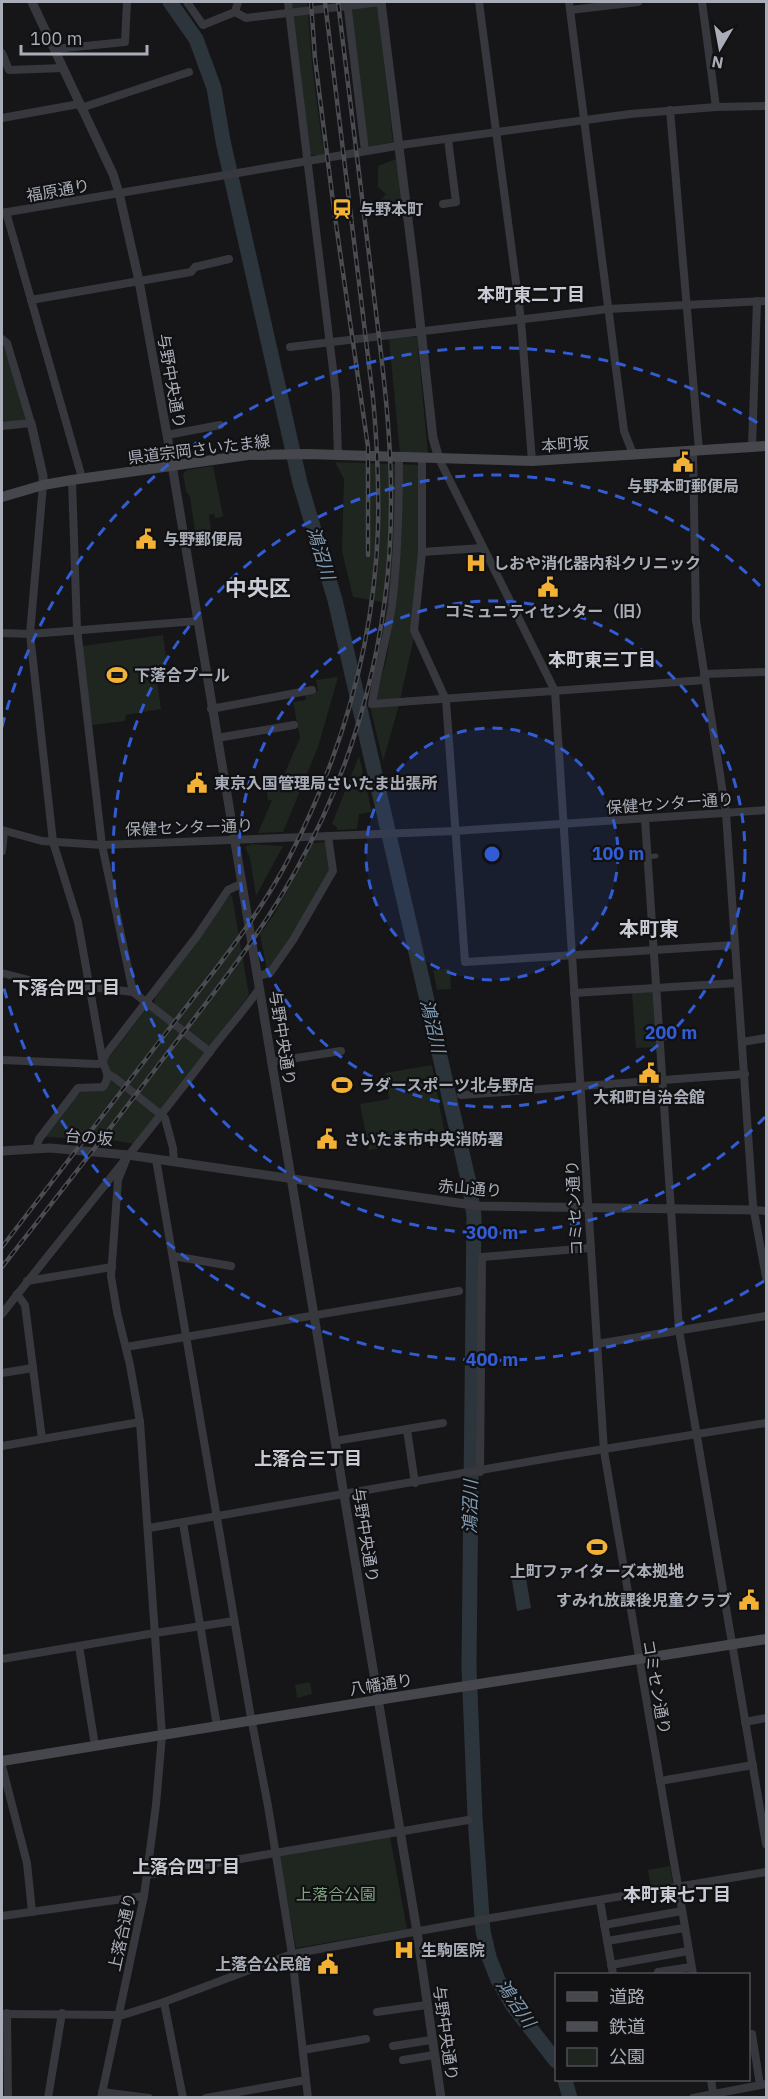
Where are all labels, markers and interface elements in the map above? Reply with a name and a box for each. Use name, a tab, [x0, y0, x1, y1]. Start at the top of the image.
scale bar	[21, 18, 147, 56]
north arrow	[690, 18, 750, 78]
text: 100 m	[30, 27, 82, 50]
text: N	[710, 52, 725, 74]
street label: 福原通り	[25, 175, 91, 205]
station icon: 与野本町	[330, 197, 354, 221]
place label: 与野本町	[359, 199, 423, 219]
district label: 本町東二丁目	[477, 283, 585, 306]
street label: 与野中央通り	[154, 332, 190, 430]
street label: 県道宗岡さいたま線	[127, 430, 271, 468]
street label: 本町坂	[540, 432, 590, 456]
public building icon: 与野本町郵便局	[671, 450, 695, 474]
place label: 与野本町郵便局	[627, 476, 739, 496]
water label: 鴻沼川	[302, 524, 340, 584]
public building icon: 与野郵便局	[134, 527, 158, 551]
place label: 与野郵便局	[163, 529, 243, 549]
hospital icon: しおや消化器内科クリニック	[464, 551, 488, 575]
place label: しおや消化器内科クリニック	[493, 553, 701, 573]
district label: 中央区	[225, 573, 291, 602]
public building icon: コミュニティセンター（旧）	[536, 575, 560, 599]
place label: コミュニティセンター（旧）	[444, 601, 652, 621]
district label: 本町東三丁目	[548, 648, 656, 671]
sports icon: 下落合プール	[105, 663, 129, 687]
place label: 下落合プール	[134, 665, 230, 685]
public building icon: 東京入国管理局さいたま出張所	[185, 771, 209, 795]
place label: 東京入国管理局さいたま出張所	[214, 773, 438, 793]
street label: 保健センター通り	[605, 789, 735, 817]
street label: 保健センター通り	[125, 815, 253, 839]
text: 100 m	[592, 842, 644, 865]
centre of rings	[482, 844, 502, 864]
district label: 本町東	[619, 915, 679, 942]
district label: 下落合四丁目	[12, 976, 120, 999]
street label: 与野中央通り	[266, 989, 300, 1087]
water label: 鴻沼川	[416, 997, 451, 1057]
text: 200 m	[645, 1021, 697, 1044]
public building icon: 大和町自治会館	[637, 1061, 661, 1085]
sports icon: ラダースポーツ北与野店	[330, 1073, 354, 1097]
place label: ラダースポーツ北与野店	[359, 1075, 534, 1095]
place label: 大和町自治会館	[593, 1087, 705, 1107]
street label: 台の坂	[64, 1125, 114, 1149]
public building icon: さいたま市中央消防署	[315, 1127, 339, 1151]
place label: さいたま市中央消防署	[344, 1129, 504, 1149]
street label: コミセン通り	[562, 1160, 586, 1256]
street label: 赤山通り	[437, 1175, 503, 1201]
text: 300 m	[466, 1221, 518, 1244]
text: 400 m	[466, 1348, 518, 1371]
district label: 上落合三丁目	[254, 1447, 362, 1470]
water label: 鴻沼川	[458, 1478, 482, 1534]
street label: 与野中央通り	[349, 1486, 383, 1584]
sports icon: 上町ファイターズ本拠地	[585, 1535, 609, 1559]
place label: 上町ファイターズ本拠地	[510, 1561, 684, 1581]
public building icon: すみれ放課後児童クラブ	[737, 1588, 761, 1612]
place label: すみれ放課後児童クラブ	[556, 1590, 732, 1610]
street label: コミセン通り	[639, 1638, 675, 1736]
street label: 八幡通り	[348, 1669, 414, 1699]
district label: 上落合四丁目	[132, 1855, 240, 1878]
district label: 本町東七丁目	[623, 1883, 731, 1906]
park label: 上落合公園	[296, 1884, 376, 1904]
street label: 上落合通り	[104, 1891, 140, 1973]
hospital icon: 生駒医院	[392, 1938, 416, 1962]
place label: 生駒医院	[421, 1940, 485, 1960]
public building icon: 上落合公民館	[316, 1952, 340, 1976]
place label: 上落合公民館	[215, 1954, 311, 1974]
legend	[555, 1973, 750, 2081]
water label: 鴻沼川	[491, 1974, 542, 2033]
street label: 与野中央通り	[429, 1984, 463, 2082]
text: 道路	[609, 1985, 645, 2008]
text: 鉄道	[609, 2015, 645, 2038]
text: 公園	[609, 2045, 645, 2068]

